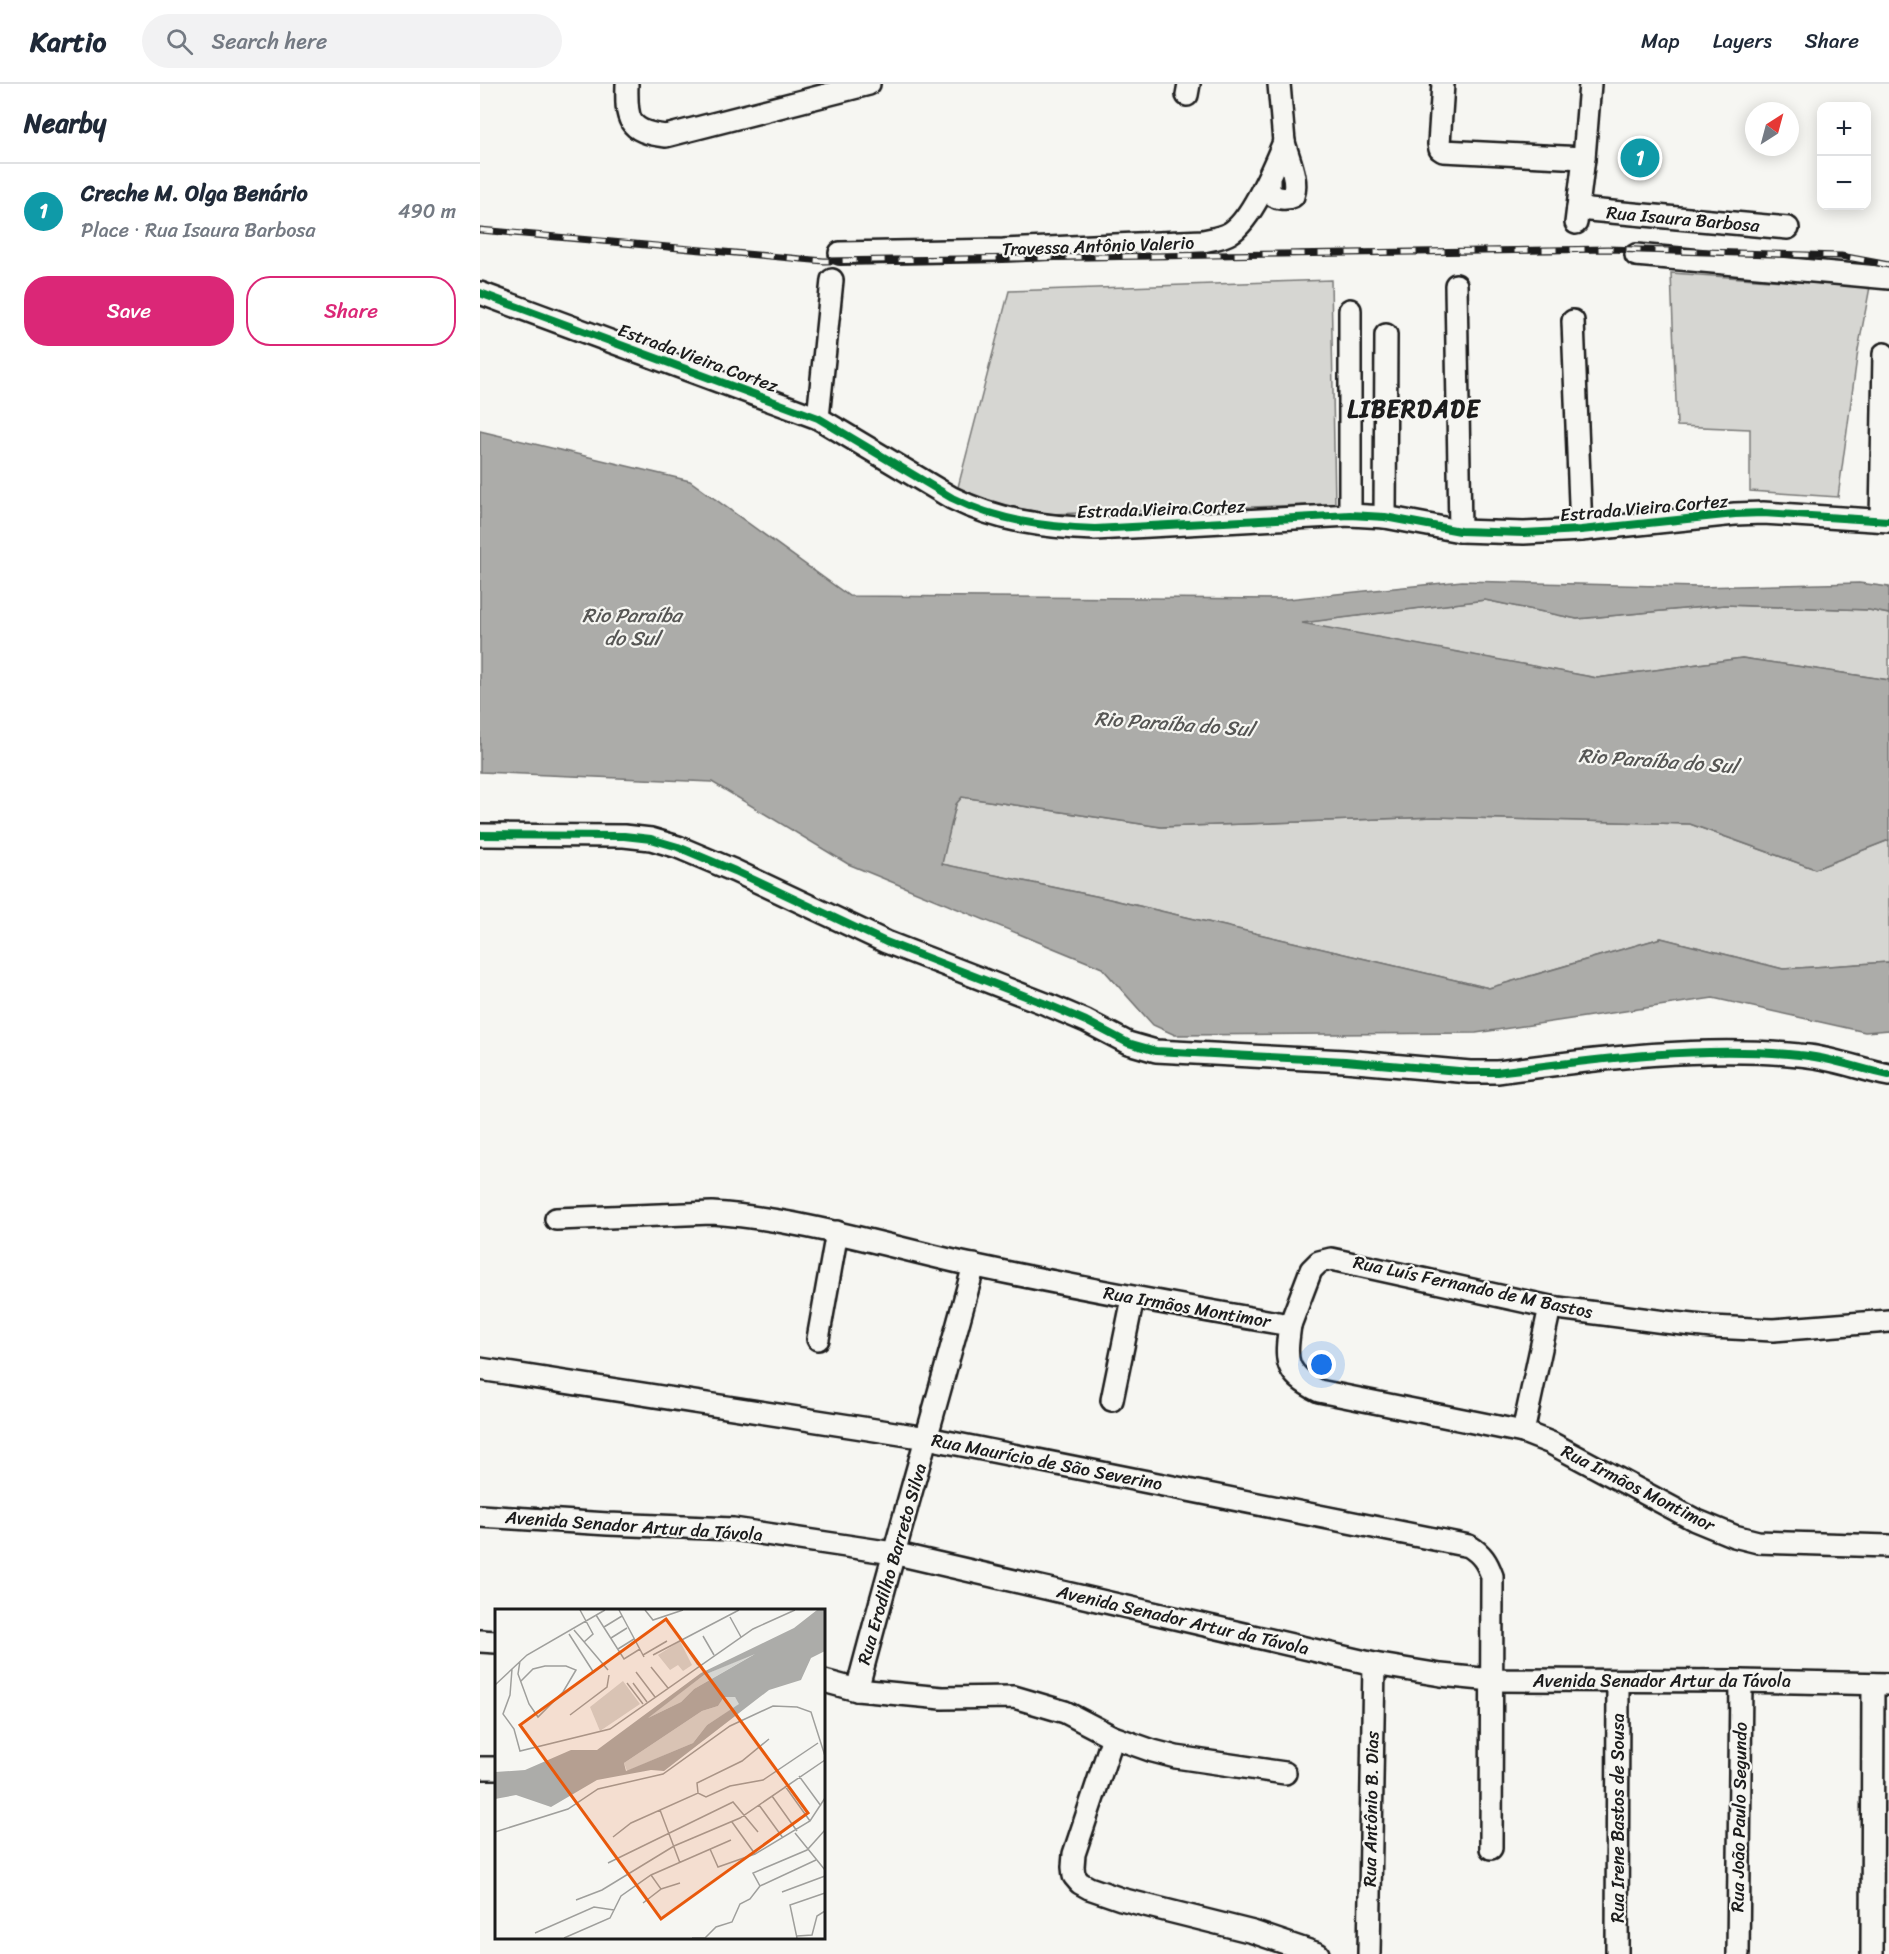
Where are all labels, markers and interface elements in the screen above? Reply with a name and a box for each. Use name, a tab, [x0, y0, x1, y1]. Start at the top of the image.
search box	[142, 14, 562, 68]
text: Kartio	[30, 17, 106, 66]
text: Search here	[211, 22, 327, 61]
text: Map	[1641, 22, 1680, 60]
text: Layers	[1713, 22, 1772, 60]
text: Share	[1805, 22, 1859, 60]
icon: search	[163, 25, 196, 58]
text: Nearby	[24, 100, 106, 146]
north arrow	[1745, 102, 1799, 156]
map controls	[1817, 102, 1871, 210]
button: +	[1817, 102, 1871, 156]
pin: 1	[1620, 136, 1660, 181]
button: −	[1817, 156, 1871, 210]
text: Creche M. Olga Benário	[81, 174, 308, 213]
text: 1	[39, 194, 48, 229]
text: 490 m	[398, 194, 456, 229]
street label: Rua Isaura Barbosa	[1605, 196, 1762, 242]
text: Place · Rua Isaura Barbosa	[81, 213, 316, 248]
street label: Travessa Antônio Valerio	[1001, 227, 1195, 265]
button: Save	[24, 276, 234, 346]
button: Share	[246, 276, 456, 346]
street label: Estrada Vieira Cortez	[613, 314, 783, 402]
district label: LIBERDADE	[1347, 388, 1481, 430]
street label: Estrada Vieira Cortez	[1559, 485, 1730, 531]
street label: Estrada Vieira Cortez	[1076, 490, 1246, 528]
water label: Rio Paraíba do Sul	[582, 598, 685, 656]
water label: Rio Paraíba do Sul	[1093, 701, 1259, 747]
water label: Rio Paraíba do Sul	[1577, 738, 1743, 784]
street label: Rua Luís Fernando de M Bastos	[1350, 1246, 1596, 1328]
street label: Rua Irmãos Montimor	[1101, 1277, 1275, 1338]
your location	[1307, 1350, 1336, 1379]
street label: Rua Maurício de São Severino	[929, 1424, 1165, 1500]
street label: Rua Irmãos Montimor	[1555, 1435, 1722, 1541]
street label: Rua Erodilho Barreto Silva	[848, 1459, 936, 1669]
street label: Avenida Senador Artur da Távola	[503, 1501, 764, 1551]
street label: Avenida Senador Artur da Távola	[1053, 1575, 1312, 1665]
inset map	[495, 1609, 825, 1939]
street label: Avenida Senador Artur da Távola	[1532, 1665, 1791, 1697]
street label: Rua Irene Bastos de Sousa	[1602, 1713, 1634, 1923]
street label: Rua João Paulo Segundo	[1721, 1722, 1757, 1912]
street label: Rua Antônio B. Dias	[1354, 1730, 1388, 1887]

